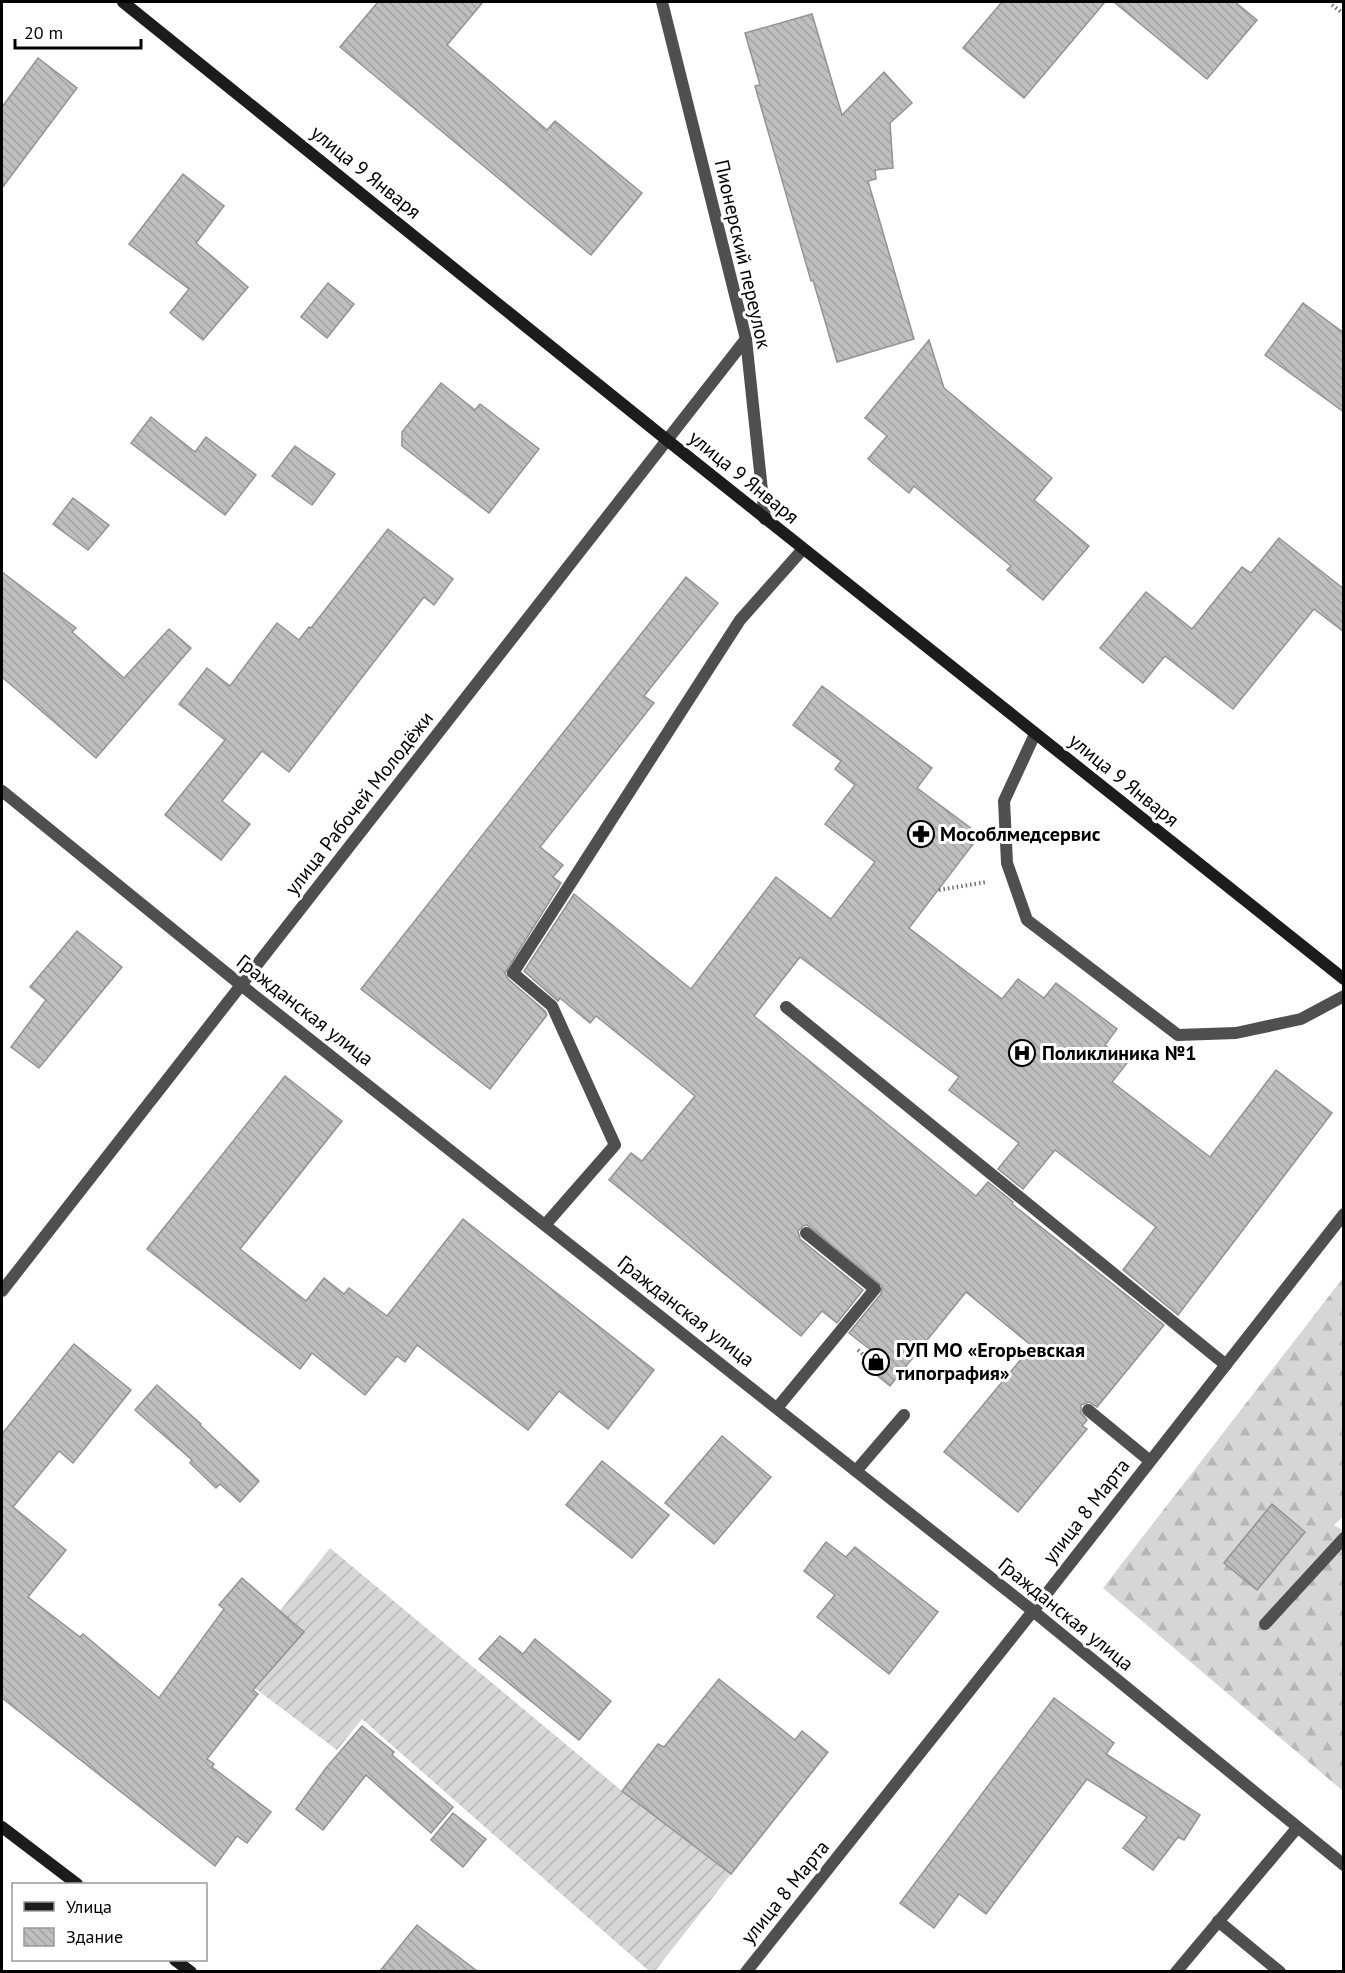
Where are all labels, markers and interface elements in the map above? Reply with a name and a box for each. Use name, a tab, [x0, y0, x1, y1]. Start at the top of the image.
scale bar	[15, 12, 141, 50]
text: 20 m	[24, 21, 63, 44]
street label: улица 9 Января	[305, 119, 427, 225]
street label: Пионерский переулок	[709, 157, 777, 351]
street label: улица 9 Января	[683, 424, 805, 530]
street label: улица Рабочей Молодёжи	[279, 706, 439, 900]
street label: улица 9 Января	[1063, 727, 1185, 833]
pharmacy icon: Мособлмедсервис	[906, 819, 936, 849]
place label: Мособлмедсервис	[940, 821, 1101, 847]
street label: Гражданская улица	[231, 948, 379, 1072]
hospital icon: Поликлиника №1	[1007, 1038, 1037, 1068]
place label: Поликлиника №1	[1042, 1040, 1197, 1066]
street label: Гражданская улица	[612, 1249, 760, 1373]
place label: ГУП МО «Егорьевская типография»	[896, 1337, 1085, 1386]
shop icon: ГУП МО «Егорьевская типография»	[861, 1347, 891, 1377]
street label: улица 8 Марта	[1037, 1453, 1135, 1569]
street label: Гражданская улица	[993, 1551, 1139, 1677]
street label: улица 8 Марта	[735, 1835, 835, 1949]
legend	[12, 1883, 207, 1961]
text: Улица	[66, 1895, 112, 1918]
text: Здание	[66, 1925, 123, 1948]

